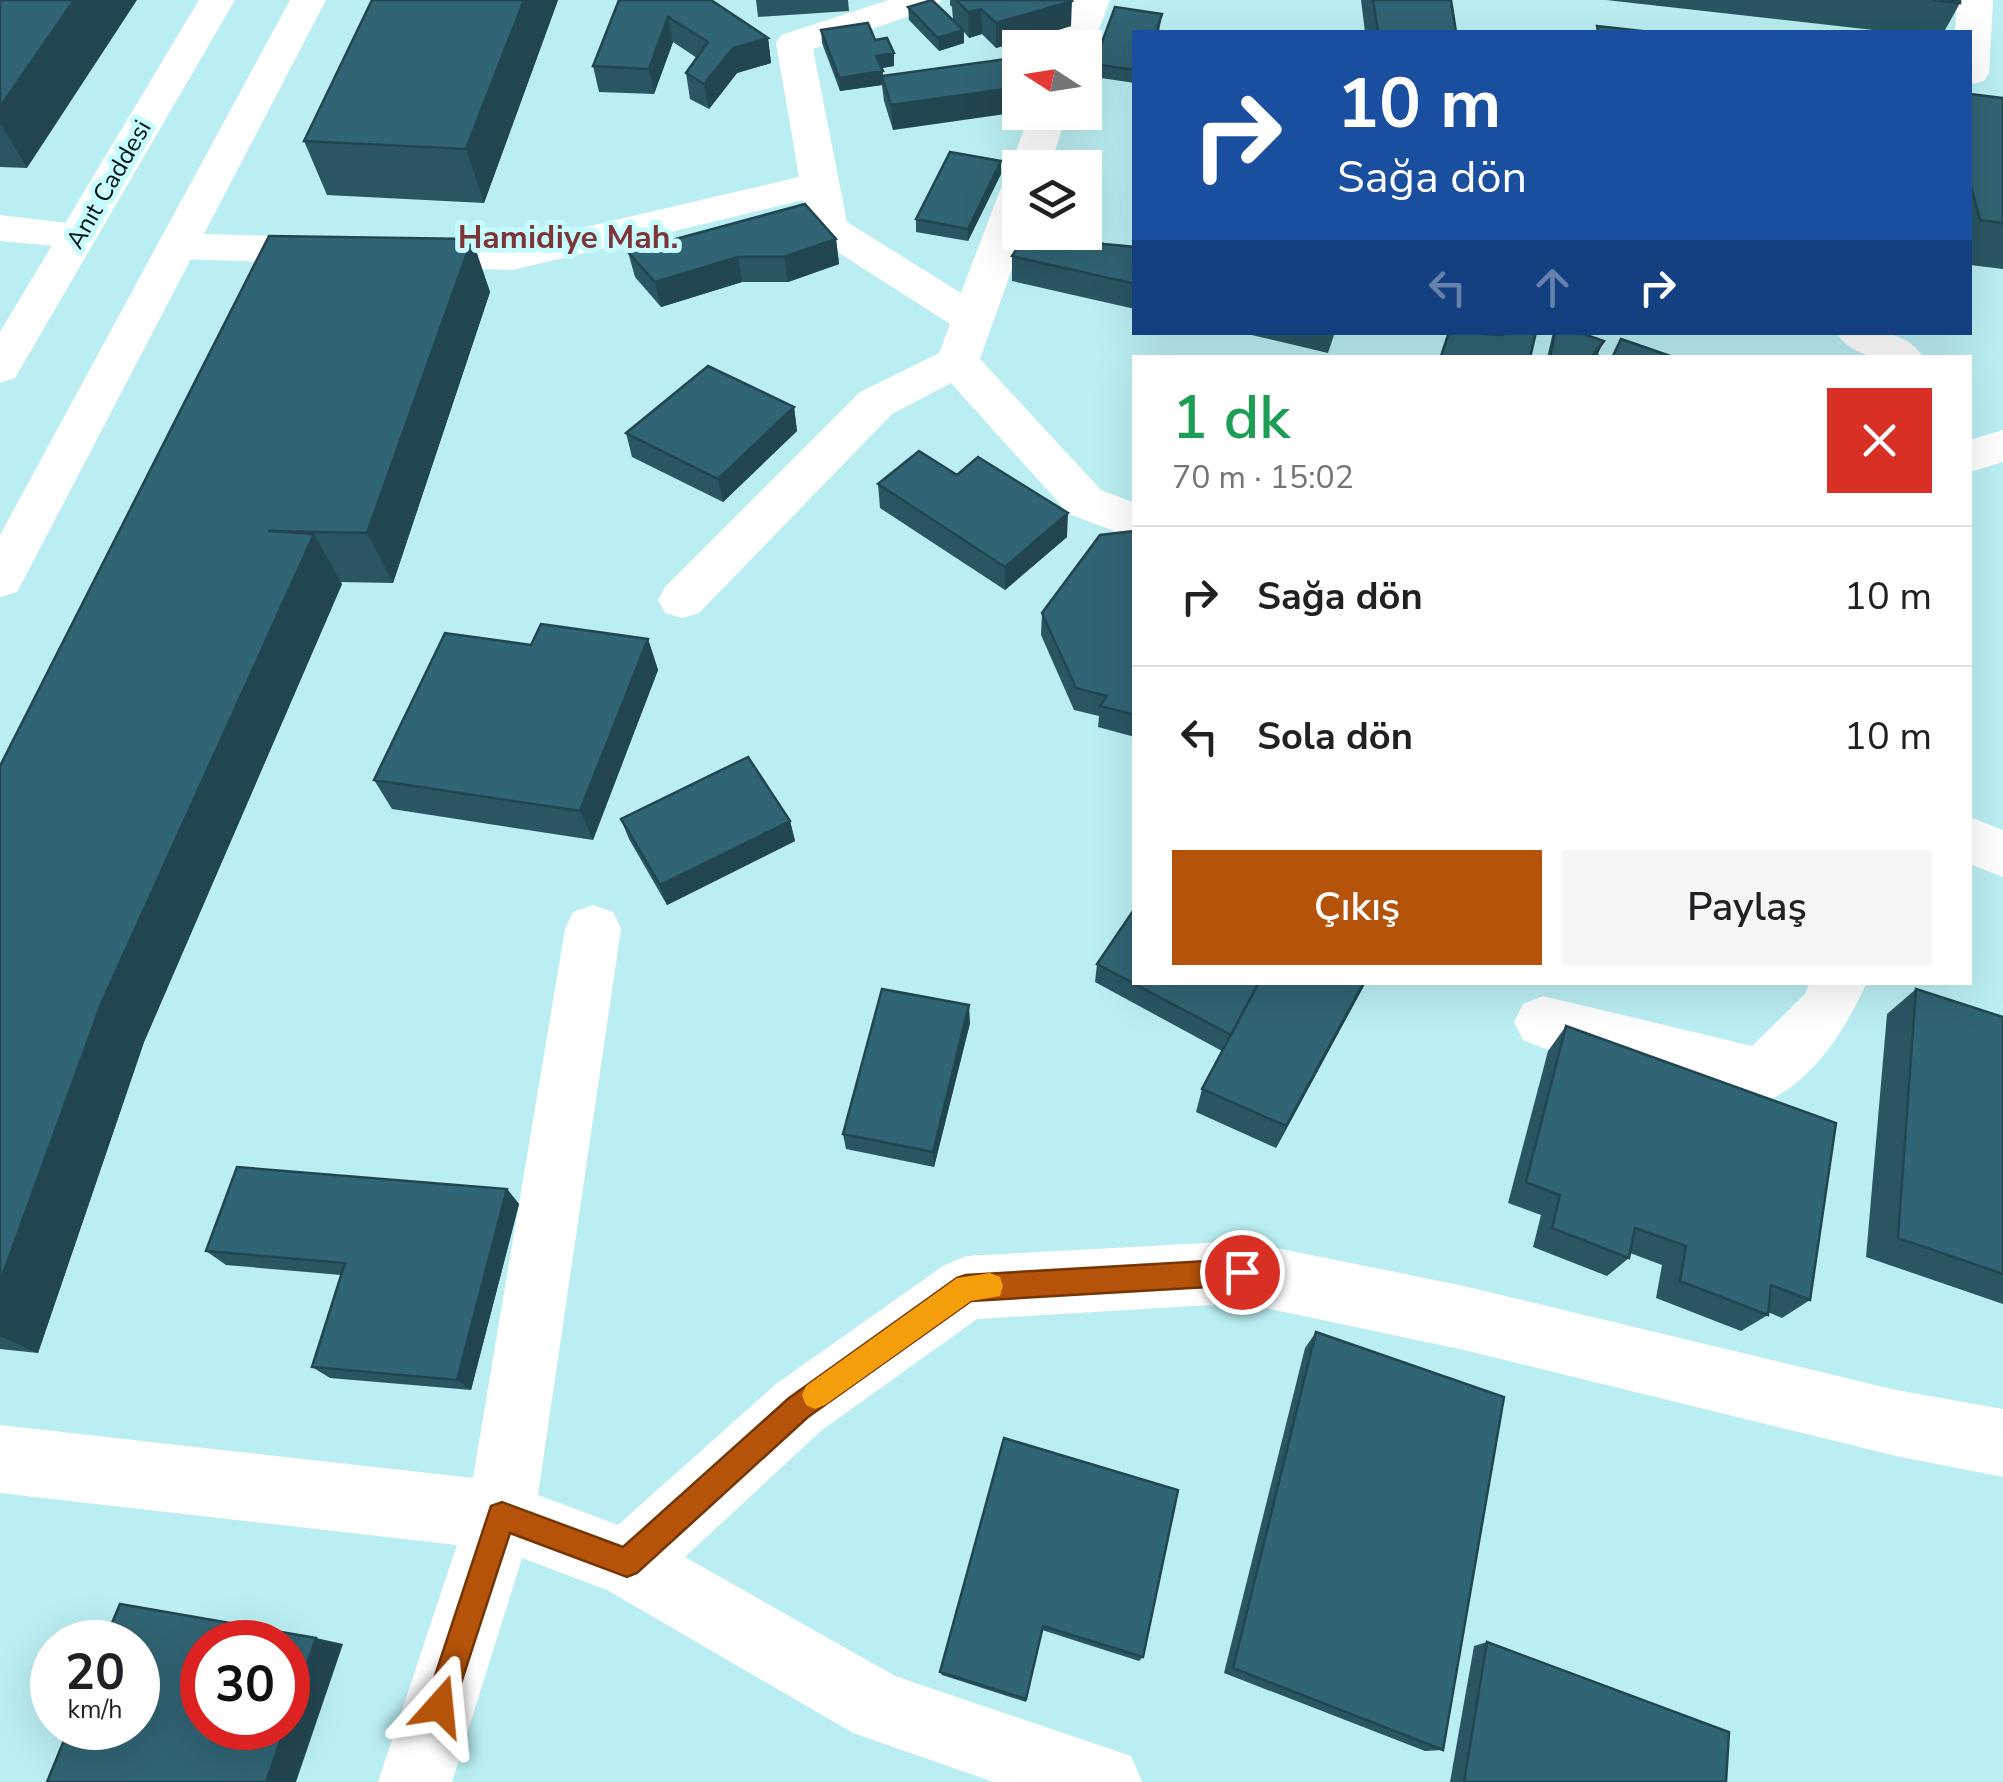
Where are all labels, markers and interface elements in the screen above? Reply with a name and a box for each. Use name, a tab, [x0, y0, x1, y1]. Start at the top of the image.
north arrow	[1002, 30, 1102, 130]
map controls	[1002, 30, 1102, 250]
text: 10 m	[1337, 56, 1501, 152]
icon: right	[1172, 70, 1302, 200]
street label: Anıt Caddesi	[58, 114, 159, 255]
text: Sağa dön	[1337, 147, 1527, 208]
button: layers	[1002, 150, 1102, 250]
district label: Hamidiye Mah.	[458, 216, 678, 259]
icon: left	[1420, 260, 1475, 315]
icon: ahead	[1525, 260, 1580, 315]
icon: right	[1630, 260, 1685, 315]
text: 1 dk	[1172, 377, 1290, 459]
button: close	[1827, 388, 1932, 493]
text: 70 m · 15:02	[1172, 456, 1354, 499]
icon: right	[1172, 569, 1227, 624]
text: Sağa dön	[1257, 571, 1423, 622]
text: 10 m	[1844, 571, 1932, 622]
icon: left	[1172, 709, 1227, 764]
text: Sola dön	[1257, 711, 1413, 762]
text: 10 m	[1844, 711, 1932, 762]
button: Çıkış	[1172, 850, 1542, 965]
button: Paylaş	[1562, 850, 1932, 965]
pin	[1200, 1230, 1285, 1315]
icon: arrive	[1215, 1245, 1270, 1300]
speed limit sign: 30	[180, 1620, 310, 1750]
text: 20	[65, 1638, 125, 1707]
position arrow	[388, 1654, 492, 1758]
text: km/h	[67, 1693, 123, 1727]

